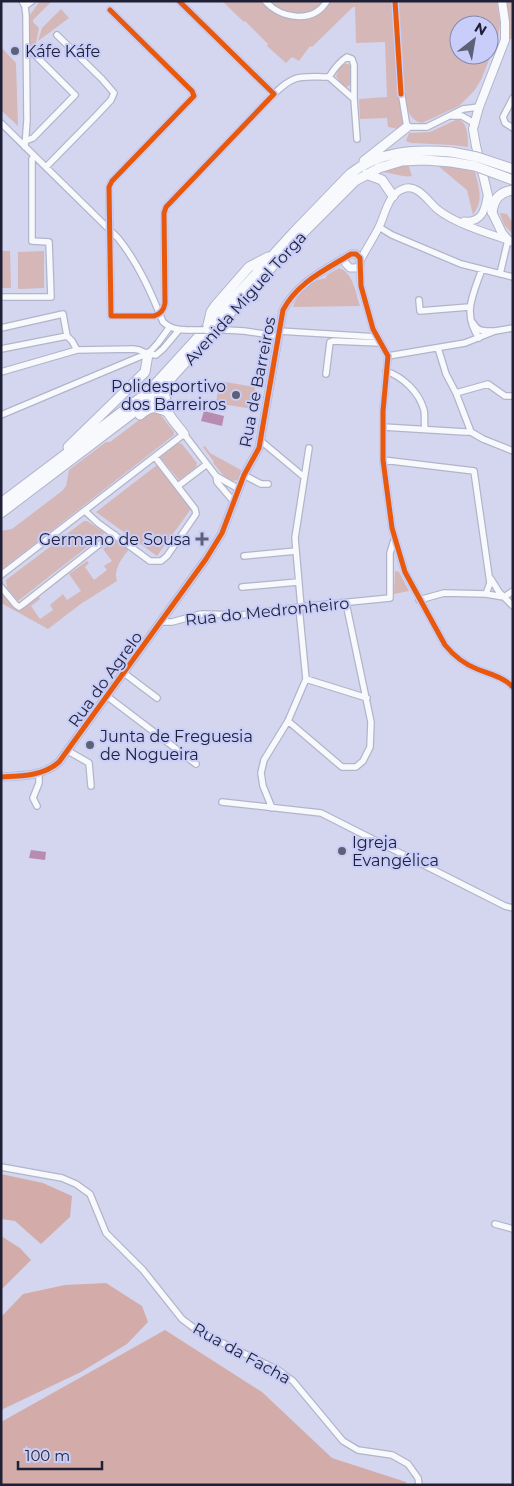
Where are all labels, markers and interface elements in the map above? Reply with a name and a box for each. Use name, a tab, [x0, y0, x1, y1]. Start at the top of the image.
north arrow	[449, 15, 499, 65]
text: N	[471, 18, 490, 39]
place label: Káfe Káfe	[25, 42, 100, 61]
marker: Káfe Káfe	[9, 45, 21, 57]
street label: Avenida Miguel Torga	[180, 228, 310, 369]
street label: Rua de Barreiros	[236, 315, 280, 449]
place label: Polidesportivo dos Barreiros	[111, 377, 226, 414]
marker: Polidesportivo dos Barreiros	[230, 389, 242, 401]
place label: Germano de Sousa	[39, 530, 191, 549]
marker: Germano de Sousa	[195, 532, 209, 546]
street label: Rua do Medronheiro	[184, 593, 350, 630]
street label: Rua do Agrelo	[64, 628, 146, 731]
place label: Junta de Freguesia de Nogueira	[99, 727, 253, 764]
marker: Junta de Freguesia de Nogueira	[84, 739, 96, 751]
place label: Igreja Evangélica	[352, 833, 439, 870]
marker: Igreja Evangélica	[336, 845, 348, 857]
street label: Rua da Facha	[190, 1319, 294, 1388]
scale bar	[18, 1438, 101, 1470]
text: 100 m	[25, 1446, 70, 1465]

